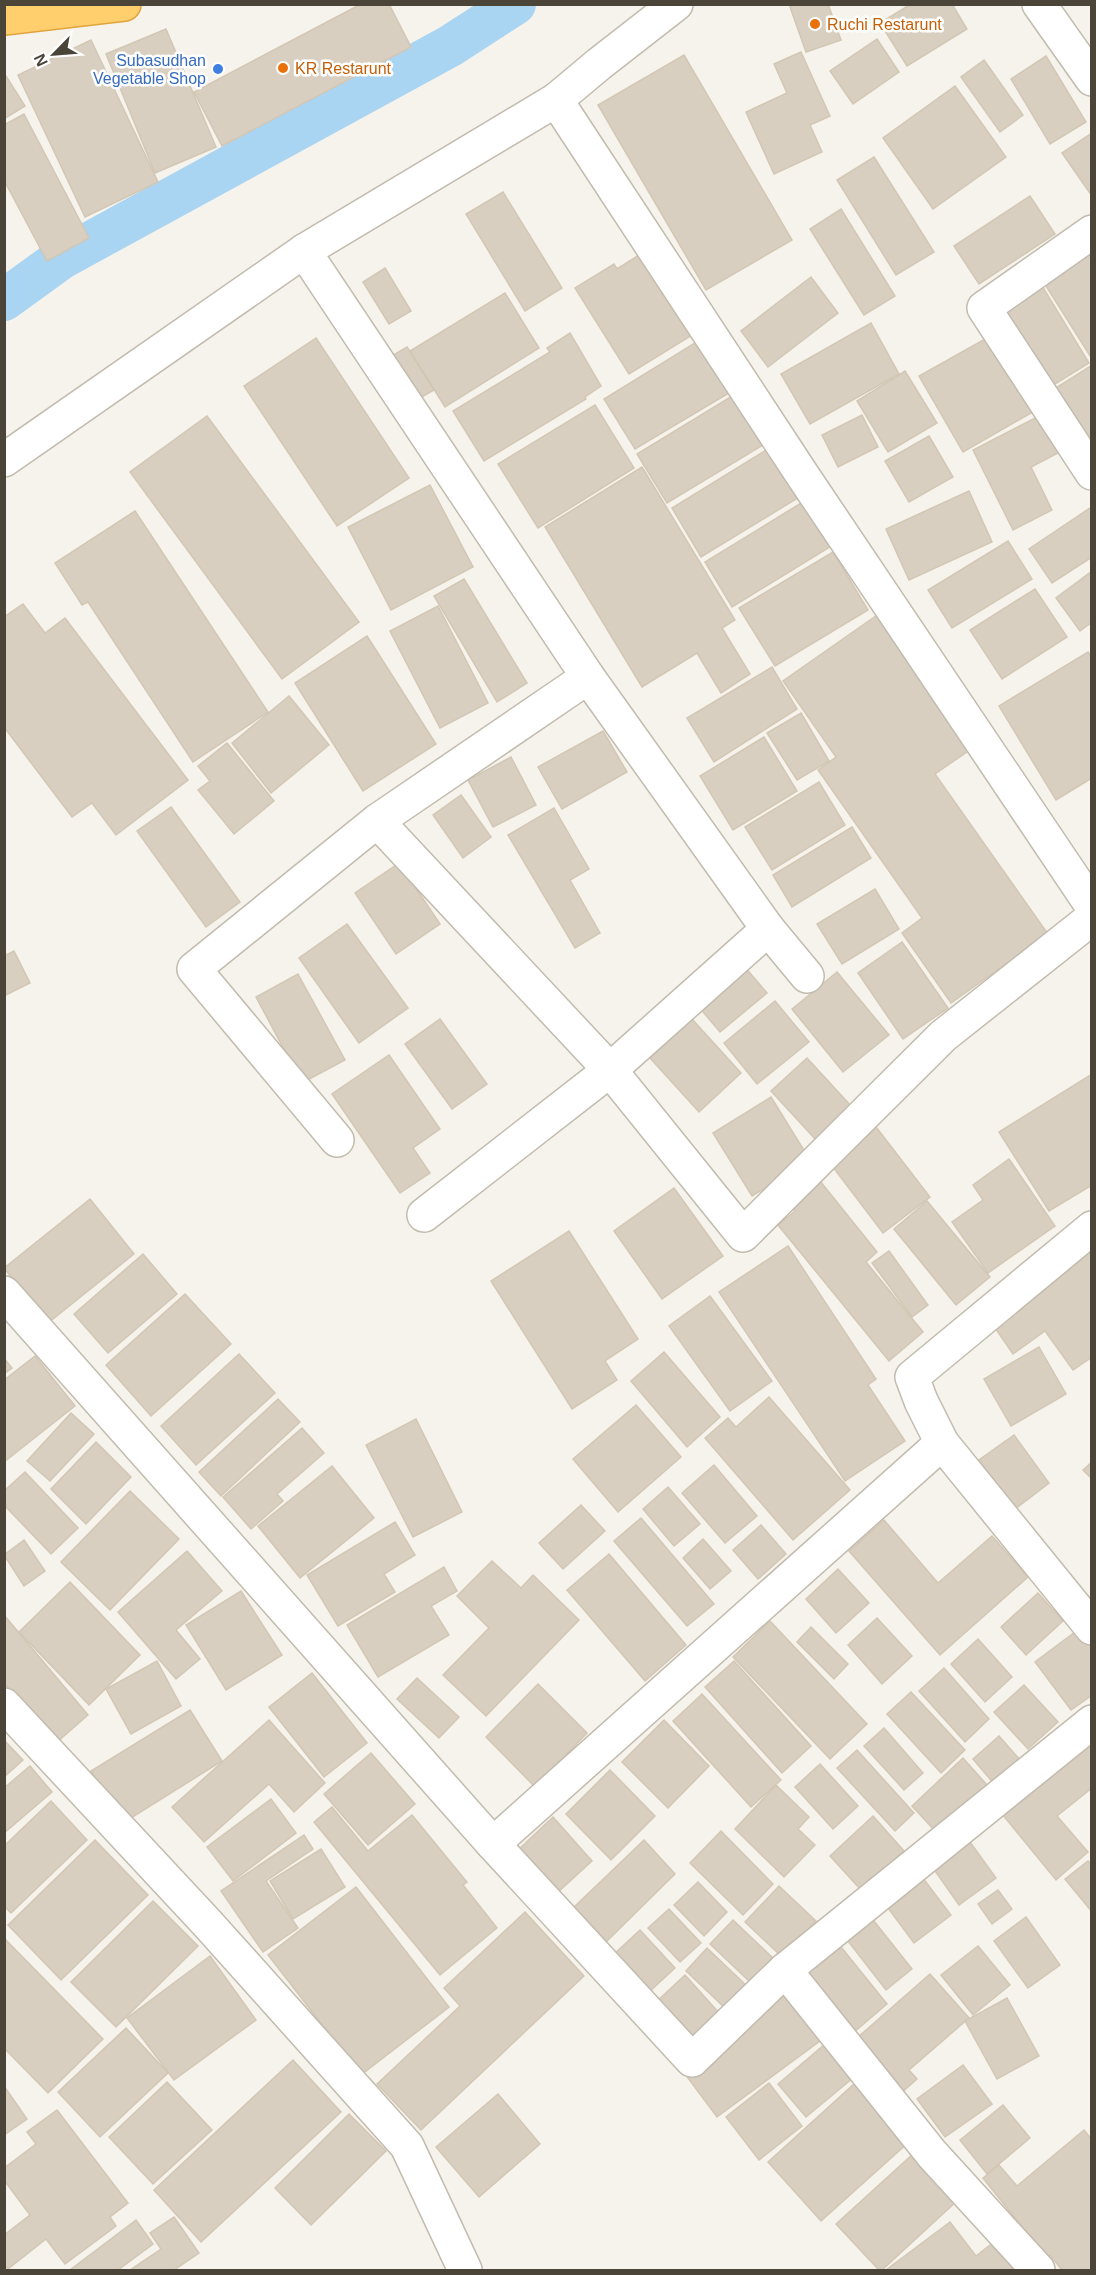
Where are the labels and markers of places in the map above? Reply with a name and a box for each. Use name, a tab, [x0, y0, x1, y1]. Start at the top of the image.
place label: Ruchi Restarunt	[827, 16, 942, 33]
marker: Ruchi Restarunt	[808, 17, 822, 31]
place label: Subasudhan Vegetable Shop	[93, 52, 206, 87]
place label: KR Restarunt	[295, 60, 392, 77]
marker: KR Restarunt	[276, 61, 290, 75]
marker: Subasudhan Vegetable Shop	[211, 62, 225, 76]

